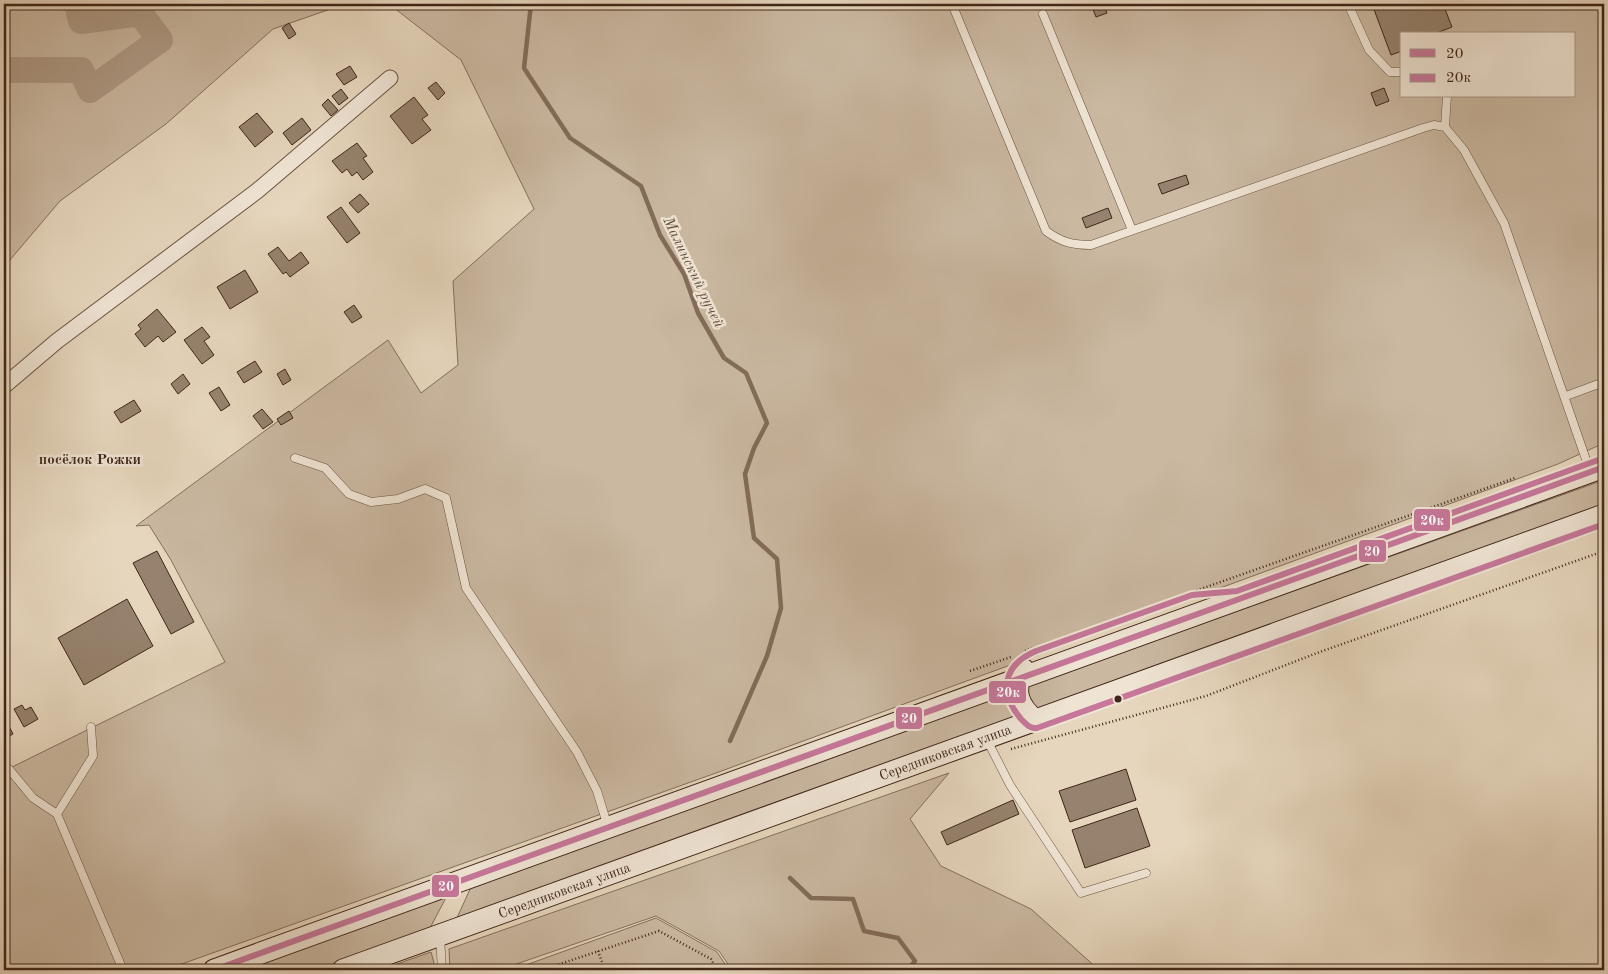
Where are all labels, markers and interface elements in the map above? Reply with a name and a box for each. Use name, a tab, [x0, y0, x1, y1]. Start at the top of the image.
legend	[1400, 32, 1576, 98]
text: 20	[1446, 47, 1463, 62]
text: 20к	[1446, 71, 1471, 86]
water label: Малинский ручей	[659, 214, 726, 331]
district label: посёлок Рожки	[39, 453, 141, 468]
line badge: 20к	[1413, 508, 1451, 532]
text: 20к	[1420, 514, 1444, 528]
line badge: 20	[1358, 539, 1387, 563]
text: 20	[1364, 545, 1380, 559]
line badge: 20к	[988, 680, 1027, 704]
text: 20к	[996, 686, 1020, 700]
unlabelled marker	[1113, 694, 1123, 704]
line badge: 20	[895, 706, 923, 730]
text: 20	[901, 712, 917, 726]
street label: Середниковская улица	[877, 723, 1013, 783]
street label: Середниковская улица	[496, 861, 632, 921]
line badge: 20	[431, 874, 460, 898]
text: 20	[438, 880, 454, 894]

